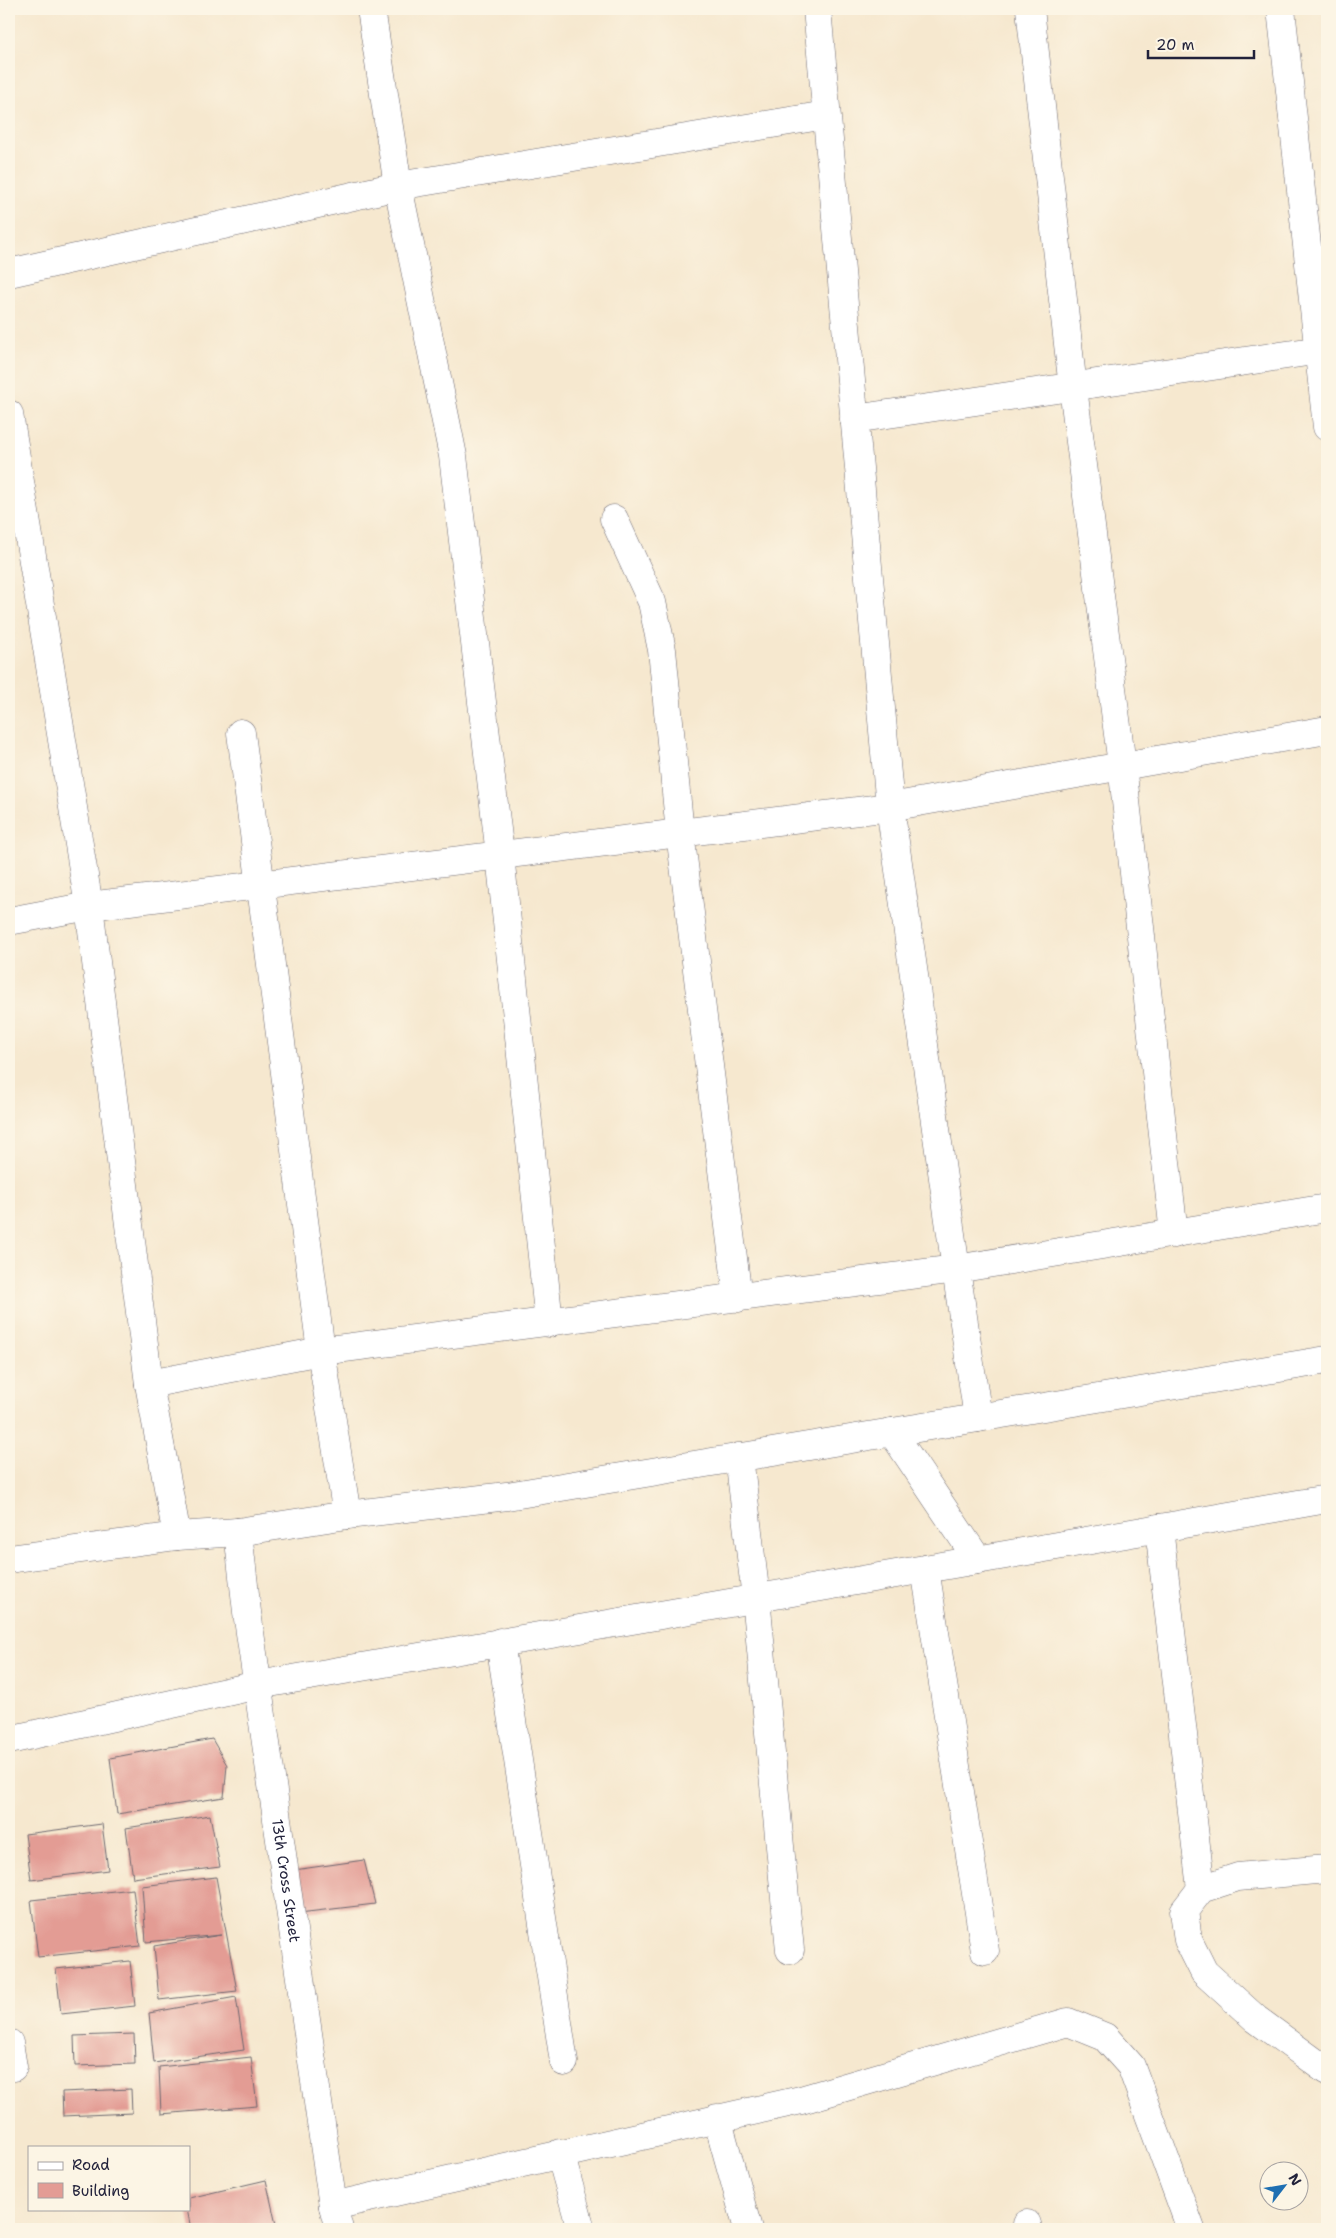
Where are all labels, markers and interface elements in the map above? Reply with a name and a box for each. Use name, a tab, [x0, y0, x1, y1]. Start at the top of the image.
scale bar	[1148, 28, 1255, 60]
text: 20 m	[1156, 35, 1195, 55]
street label: 13th Cross Street	[267, 1818, 305, 1944]
legend	[28, 2146, 190, 2210]
text: Road	[72, 2155, 110, 2175]
north arrow	[1258, 2160, 1308, 2210]
text: N	[1285, 2170, 1306, 2189]
text: Building	[72, 2181, 129, 2201]

